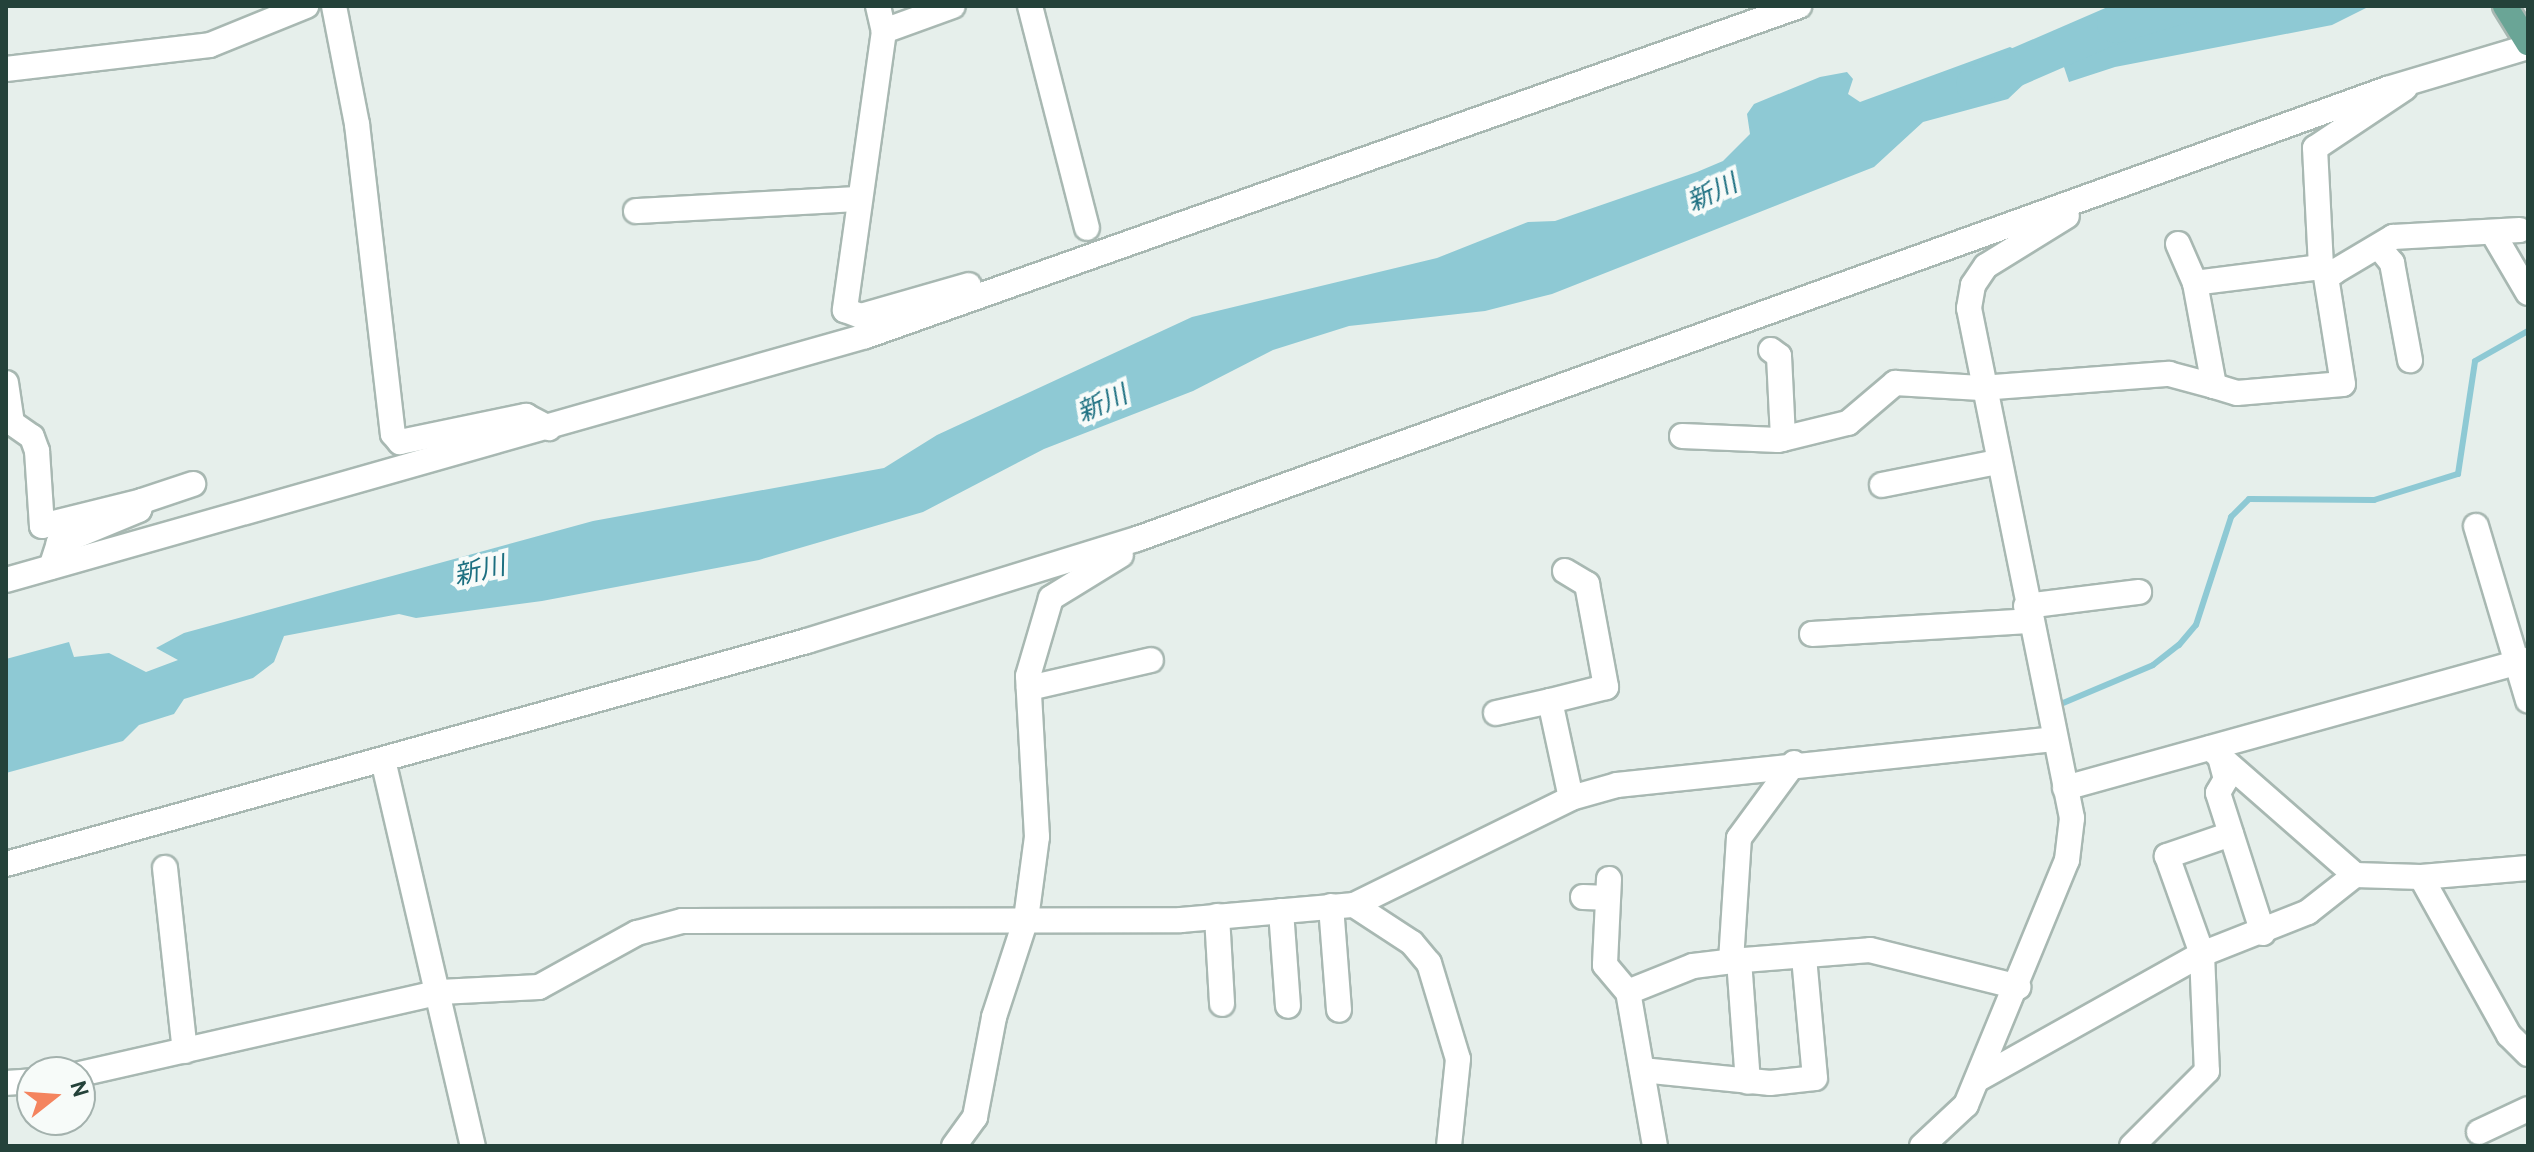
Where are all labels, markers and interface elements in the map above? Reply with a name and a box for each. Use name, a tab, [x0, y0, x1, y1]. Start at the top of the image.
water label: 新川	[1683, 170, 1743, 220]
water label: 新川	[1073, 381, 1133, 431]
water label: 新川	[451, 552, 509, 594]
north arrow	[16, 1056, 96, 1136]
text: N	[62, 1078, 93, 1101]

